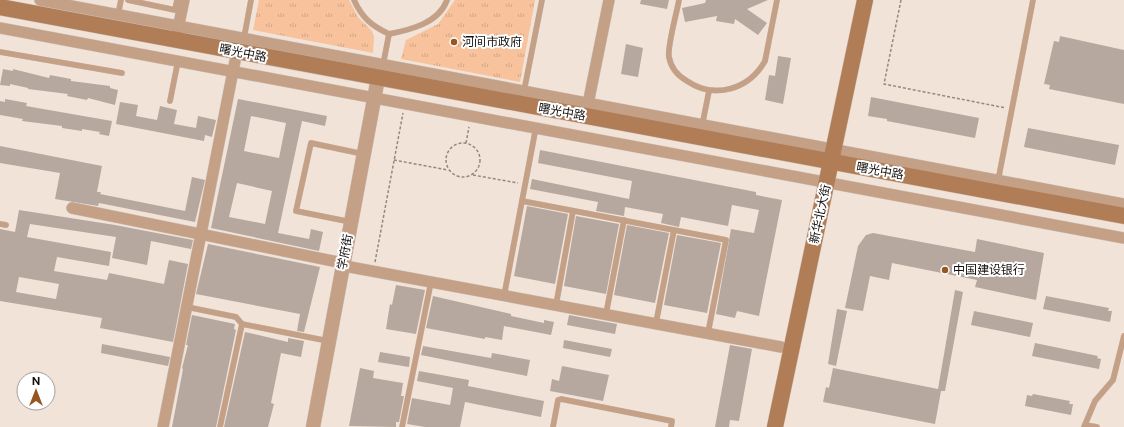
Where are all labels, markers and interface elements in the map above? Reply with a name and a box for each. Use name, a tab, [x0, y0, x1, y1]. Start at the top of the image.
place label: 河间市政府	[462, 35, 522, 49]
marker: 河间市政府	[449, 37, 459, 47]
street label: 曙光中路	[218, 42, 268, 64]
street label: 曙光中路	[537, 101, 587, 123]
street label: 曙光中路	[855, 160, 905, 182]
street label: 新华北大街	[807, 183, 833, 245]
street label: 学府街	[335, 233, 355, 271]
place label: 中国建设银行	[953, 263, 1025, 277]
marker: 中国建设银行	[940, 265, 950, 275]
north arrow	[16, 371, 56, 411]
text: N	[32, 375, 40, 387]

